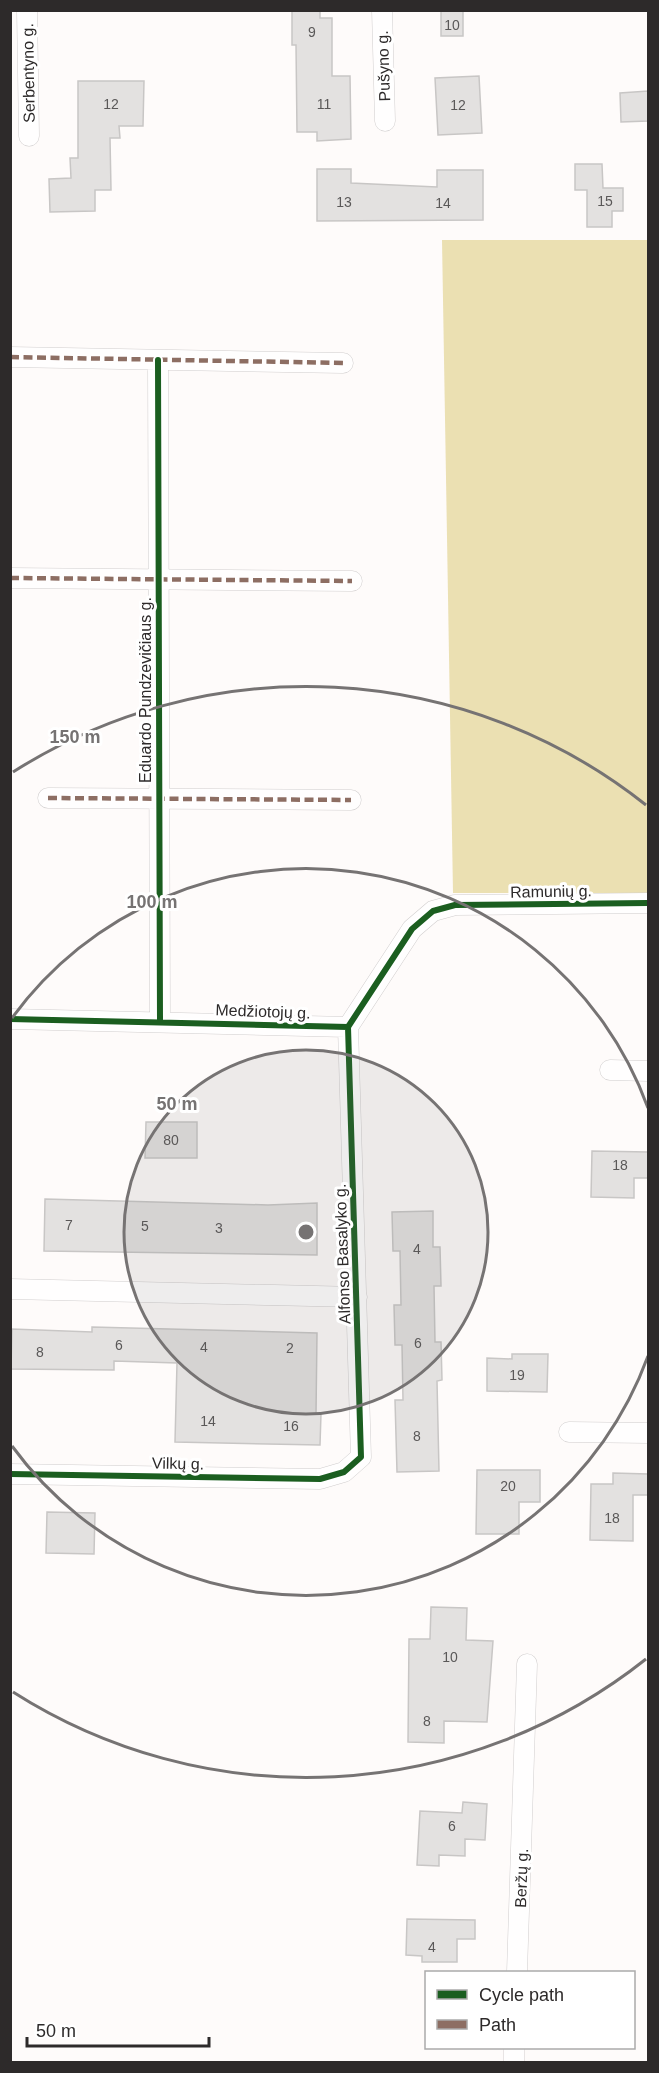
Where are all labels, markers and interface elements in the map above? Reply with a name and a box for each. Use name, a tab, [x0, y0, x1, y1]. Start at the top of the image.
house number: 10	[444, 17, 460, 33]
street label: Serbentyno g.	[19, 23, 38, 123]
house number: 9	[308, 24, 316, 40]
street label: Pušyno g.	[374, 30, 393, 102]
house number: 12	[103, 96, 119, 112]
house number: 11	[317, 96, 331, 112]
house number: 12	[450, 97, 466, 113]
house number: 15	[597, 193, 613, 209]
house number: 13	[336, 194, 352, 210]
house number: 14	[435, 195, 451, 211]
street label: Eduardo Pundzevičiaus g.	[137, 597, 154, 783]
text: 150 m	[49, 727, 101, 747]
street label: Ramunių g.	[510, 882, 592, 901]
text: 100 m	[126, 892, 178, 912]
street label: Medžiotojų g.	[215, 1001, 311, 1022]
text: 50 m	[156, 1094, 198, 1114]
house number: 80	[163, 1132, 179, 1148]
house number: 18	[612, 1157, 628, 1173]
street label: Alfonso Basalyko g.	[332, 1183, 353, 1325]
house number: 7	[65, 1217, 73, 1233]
house number: 5	[141, 1218, 149, 1234]
house number: 3	[215, 1220, 223, 1236]
centre of rings	[296, 1222, 316, 1242]
house number: 4	[413, 1241, 421, 1257]
house number: 6	[414, 1335, 422, 1351]
house number: 6	[115, 1337, 123, 1353]
house number: 4	[200, 1339, 208, 1355]
house number: 2	[286, 1340, 294, 1356]
house number: 8	[36, 1344, 44, 1360]
house number: 19	[509, 1367, 525, 1383]
house number: 14	[200, 1413, 216, 1429]
house number: 16	[283, 1418, 299, 1434]
house number: 8	[413, 1428, 421, 1444]
street label: Vilkų g.	[152, 1455, 204, 1472]
house number: 20	[500, 1478, 516, 1494]
house number: 18	[604, 1510, 620, 1526]
house number: 10	[442, 1649, 458, 1665]
house number: 8	[423, 1713, 431, 1729]
house number: 6	[448, 1818, 456, 1834]
street label: Beržų g.	[512, 1848, 531, 1908]
house number: 4	[428, 1939, 436, 1955]
legend	[425, 1971, 635, 2049]
text: Cycle path	[479, 1985, 564, 2005]
scale bar	[27, 2010, 208, 2048]
text: Path	[479, 2015, 516, 2035]
text: 50 m	[36, 2021, 76, 2041]

